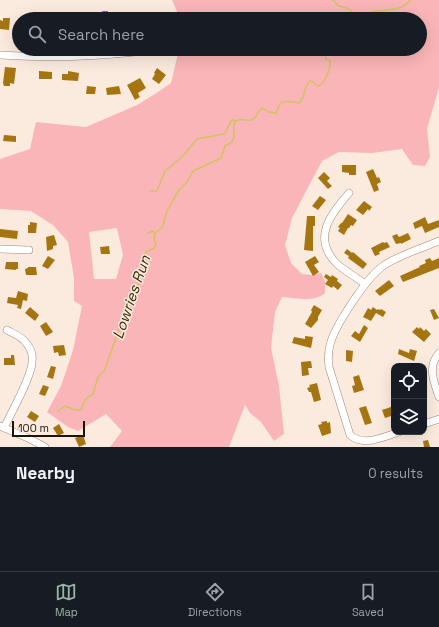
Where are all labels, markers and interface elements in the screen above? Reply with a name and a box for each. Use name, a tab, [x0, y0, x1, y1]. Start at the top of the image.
search box	[12, 12, 427, 56]
icon: search	[26, 23, 48, 45]
text: Search here	[58, 25, 144, 44]
water label: Lowries Run	[108, 252, 154, 341]
map controls	[391, 363, 427, 435]
button: locate	[391, 363, 427, 399]
button: layers	[391, 399, 427, 435]
scale bar	[12, 419, 85, 438]
text: 100 m	[18, 421, 49, 435]
text: Nearby	[16, 462, 75, 484]
text: 0 results	[368, 465, 423, 482]
tab: Map	[55, 581, 78, 619]
tab: Directions	[188, 581, 242, 619]
tab: Saved	[352, 581, 384, 619]

